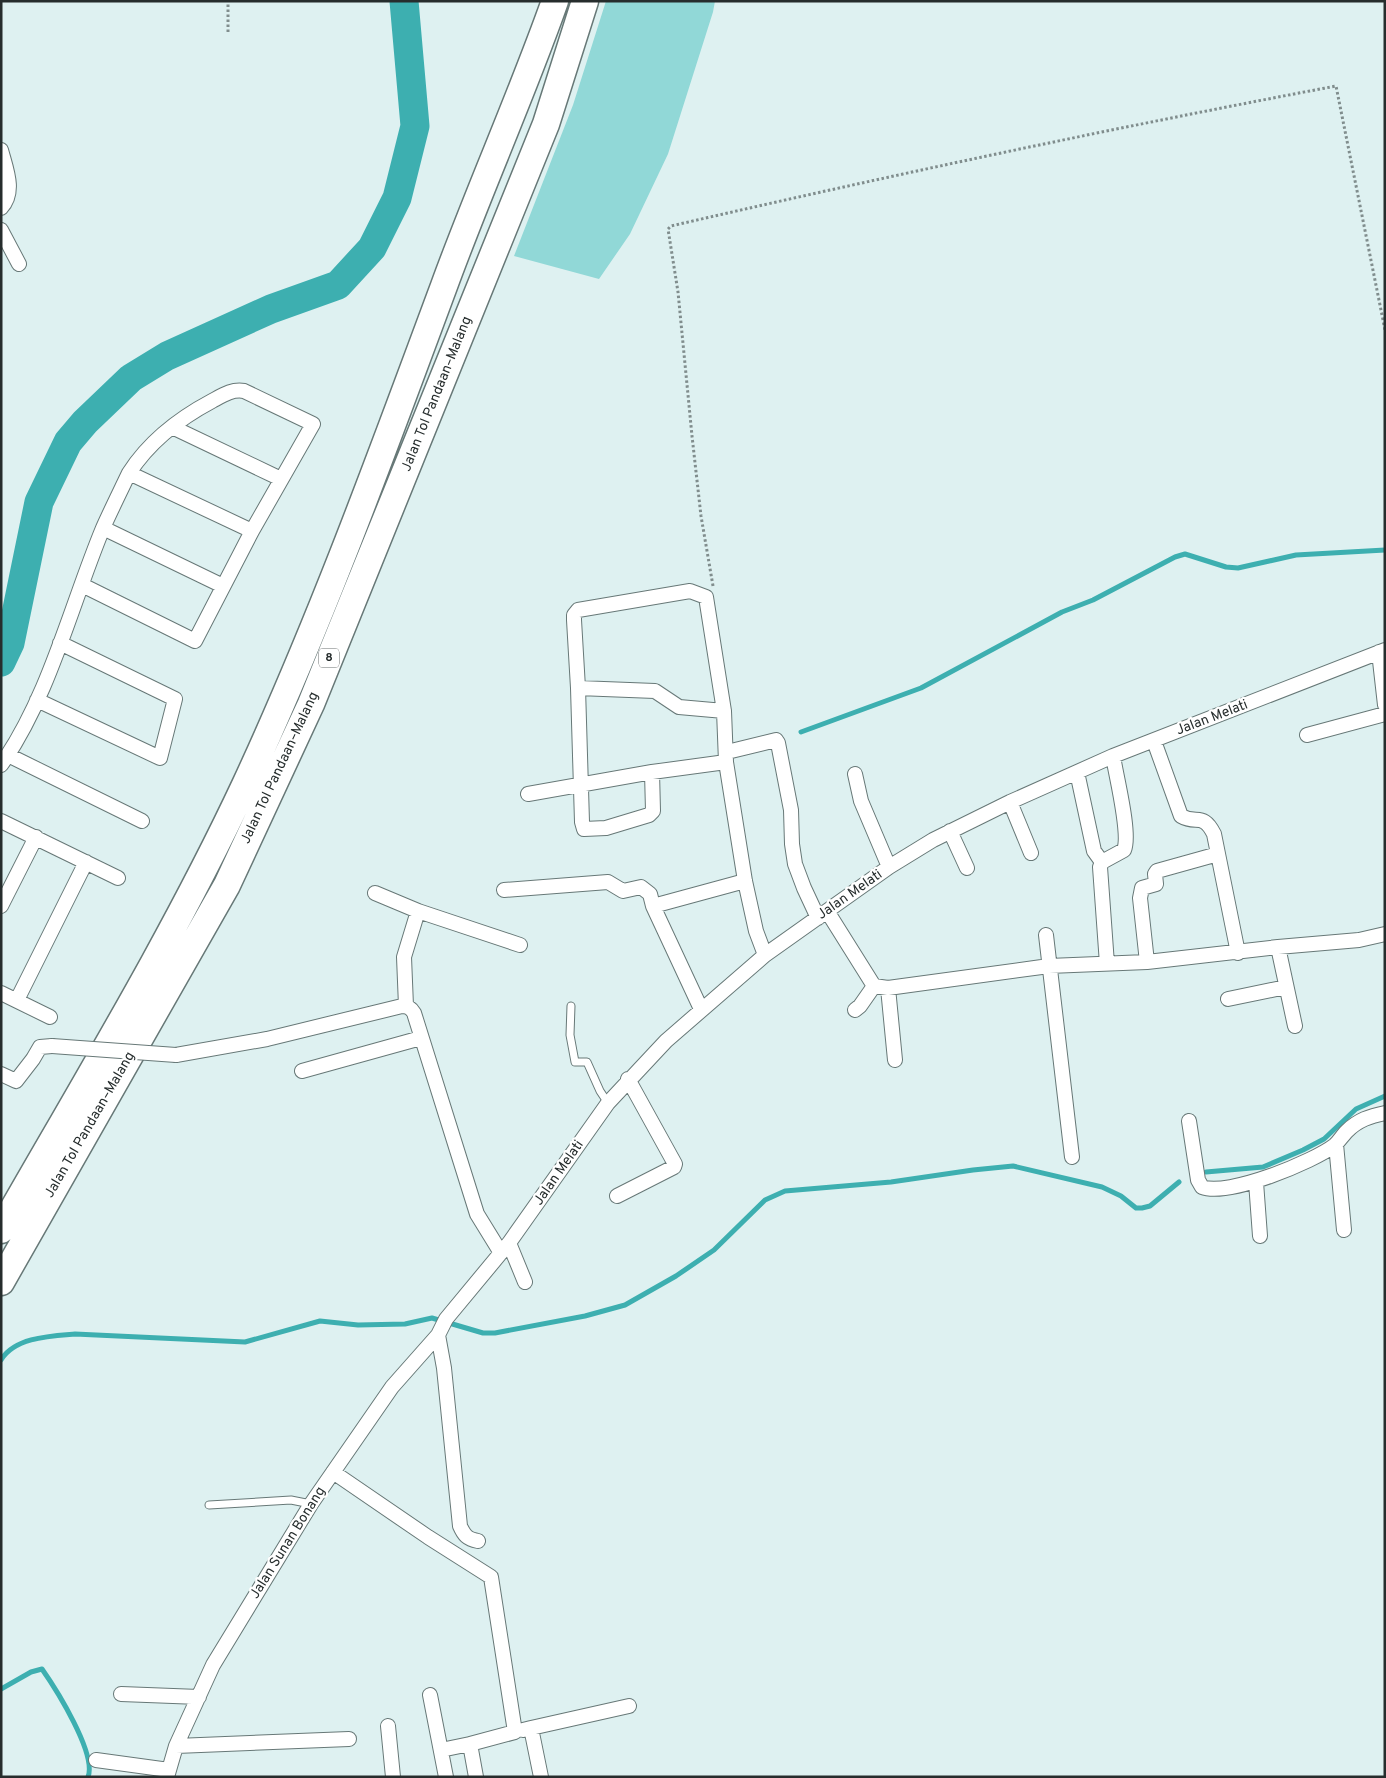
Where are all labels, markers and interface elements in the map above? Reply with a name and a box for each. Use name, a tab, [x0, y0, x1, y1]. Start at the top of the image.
street label: Jalan Tol Pandaan–Malang	[398, 314, 476, 474]
road number: 8	[319, 648, 339, 668]
street label: Jalan Tol Pandaan–Malang	[237, 689, 323, 847]
street label: Jalan Melati	[1174, 697, 1250, 739]
street label: Jalan Melati	[814, 866, 886, 924]
street label: Jalan Tol Pandaan–Malang	[41, 1049, 139, 1201]
street label: Jalan Melati	[530, 1137, 588, 1209]
street label: Jalan Sunan Bonang	[247, 1484, 329, 1602]

